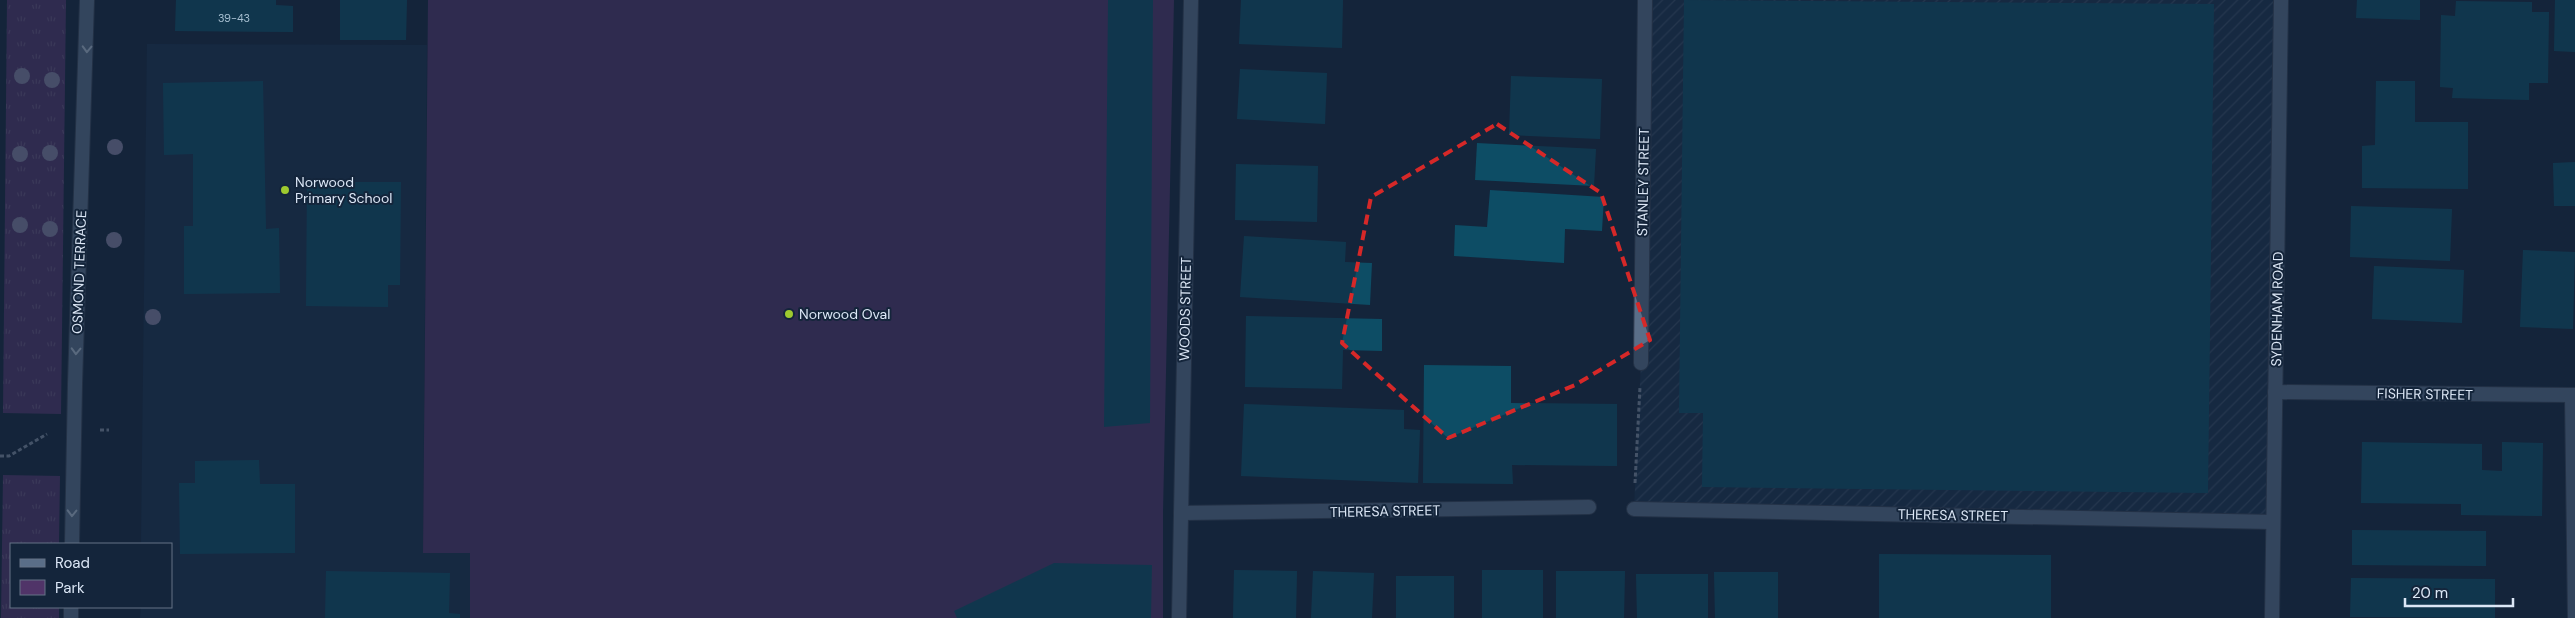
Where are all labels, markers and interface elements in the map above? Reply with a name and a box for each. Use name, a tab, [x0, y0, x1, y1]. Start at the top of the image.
house number: 39-43	[218, 11, 250, 25]
one-way arrow	[81, 45, 92, 53]
street label: STANLEY STREET	[1633, 127, 1653, 236]
place label: Norwood Primary School	[295, 173, 392, 207]
marker: Norwood Primary School	[279, 184, 291, 196]
street label: OSMOND TERRACE	[68, 210, 90, 334]
street label: SYDENHAM ROAD	[2267, 251, 2287, 367]
street label: WOODS STREET	[1175, 257, 1195, 361]
place label: Norwood Oval	[799, 305, 890, 323]
marker: Norwood Oval	[783, 308, 795, 320]
one-way arrow	[70, 347, 81, 355]
street label: FISHER STREET	[2377, 384, 2473, 404]
street label: THERESA STREET	[1330, 501, 1440, 521]
street label: THERESA STREET	[1898, 505, 2008, 525]
one-way arrow	[67, 510, 77, 518]
legend	[10, 543, 172, 608]
text: Road	[55, 553, 90, 573]
scale bar	[2405, 576, 2512, 608]
text: Park	[55, 578, 85, 598]
text: 20 m	[2412, 583, 2448, 603]

